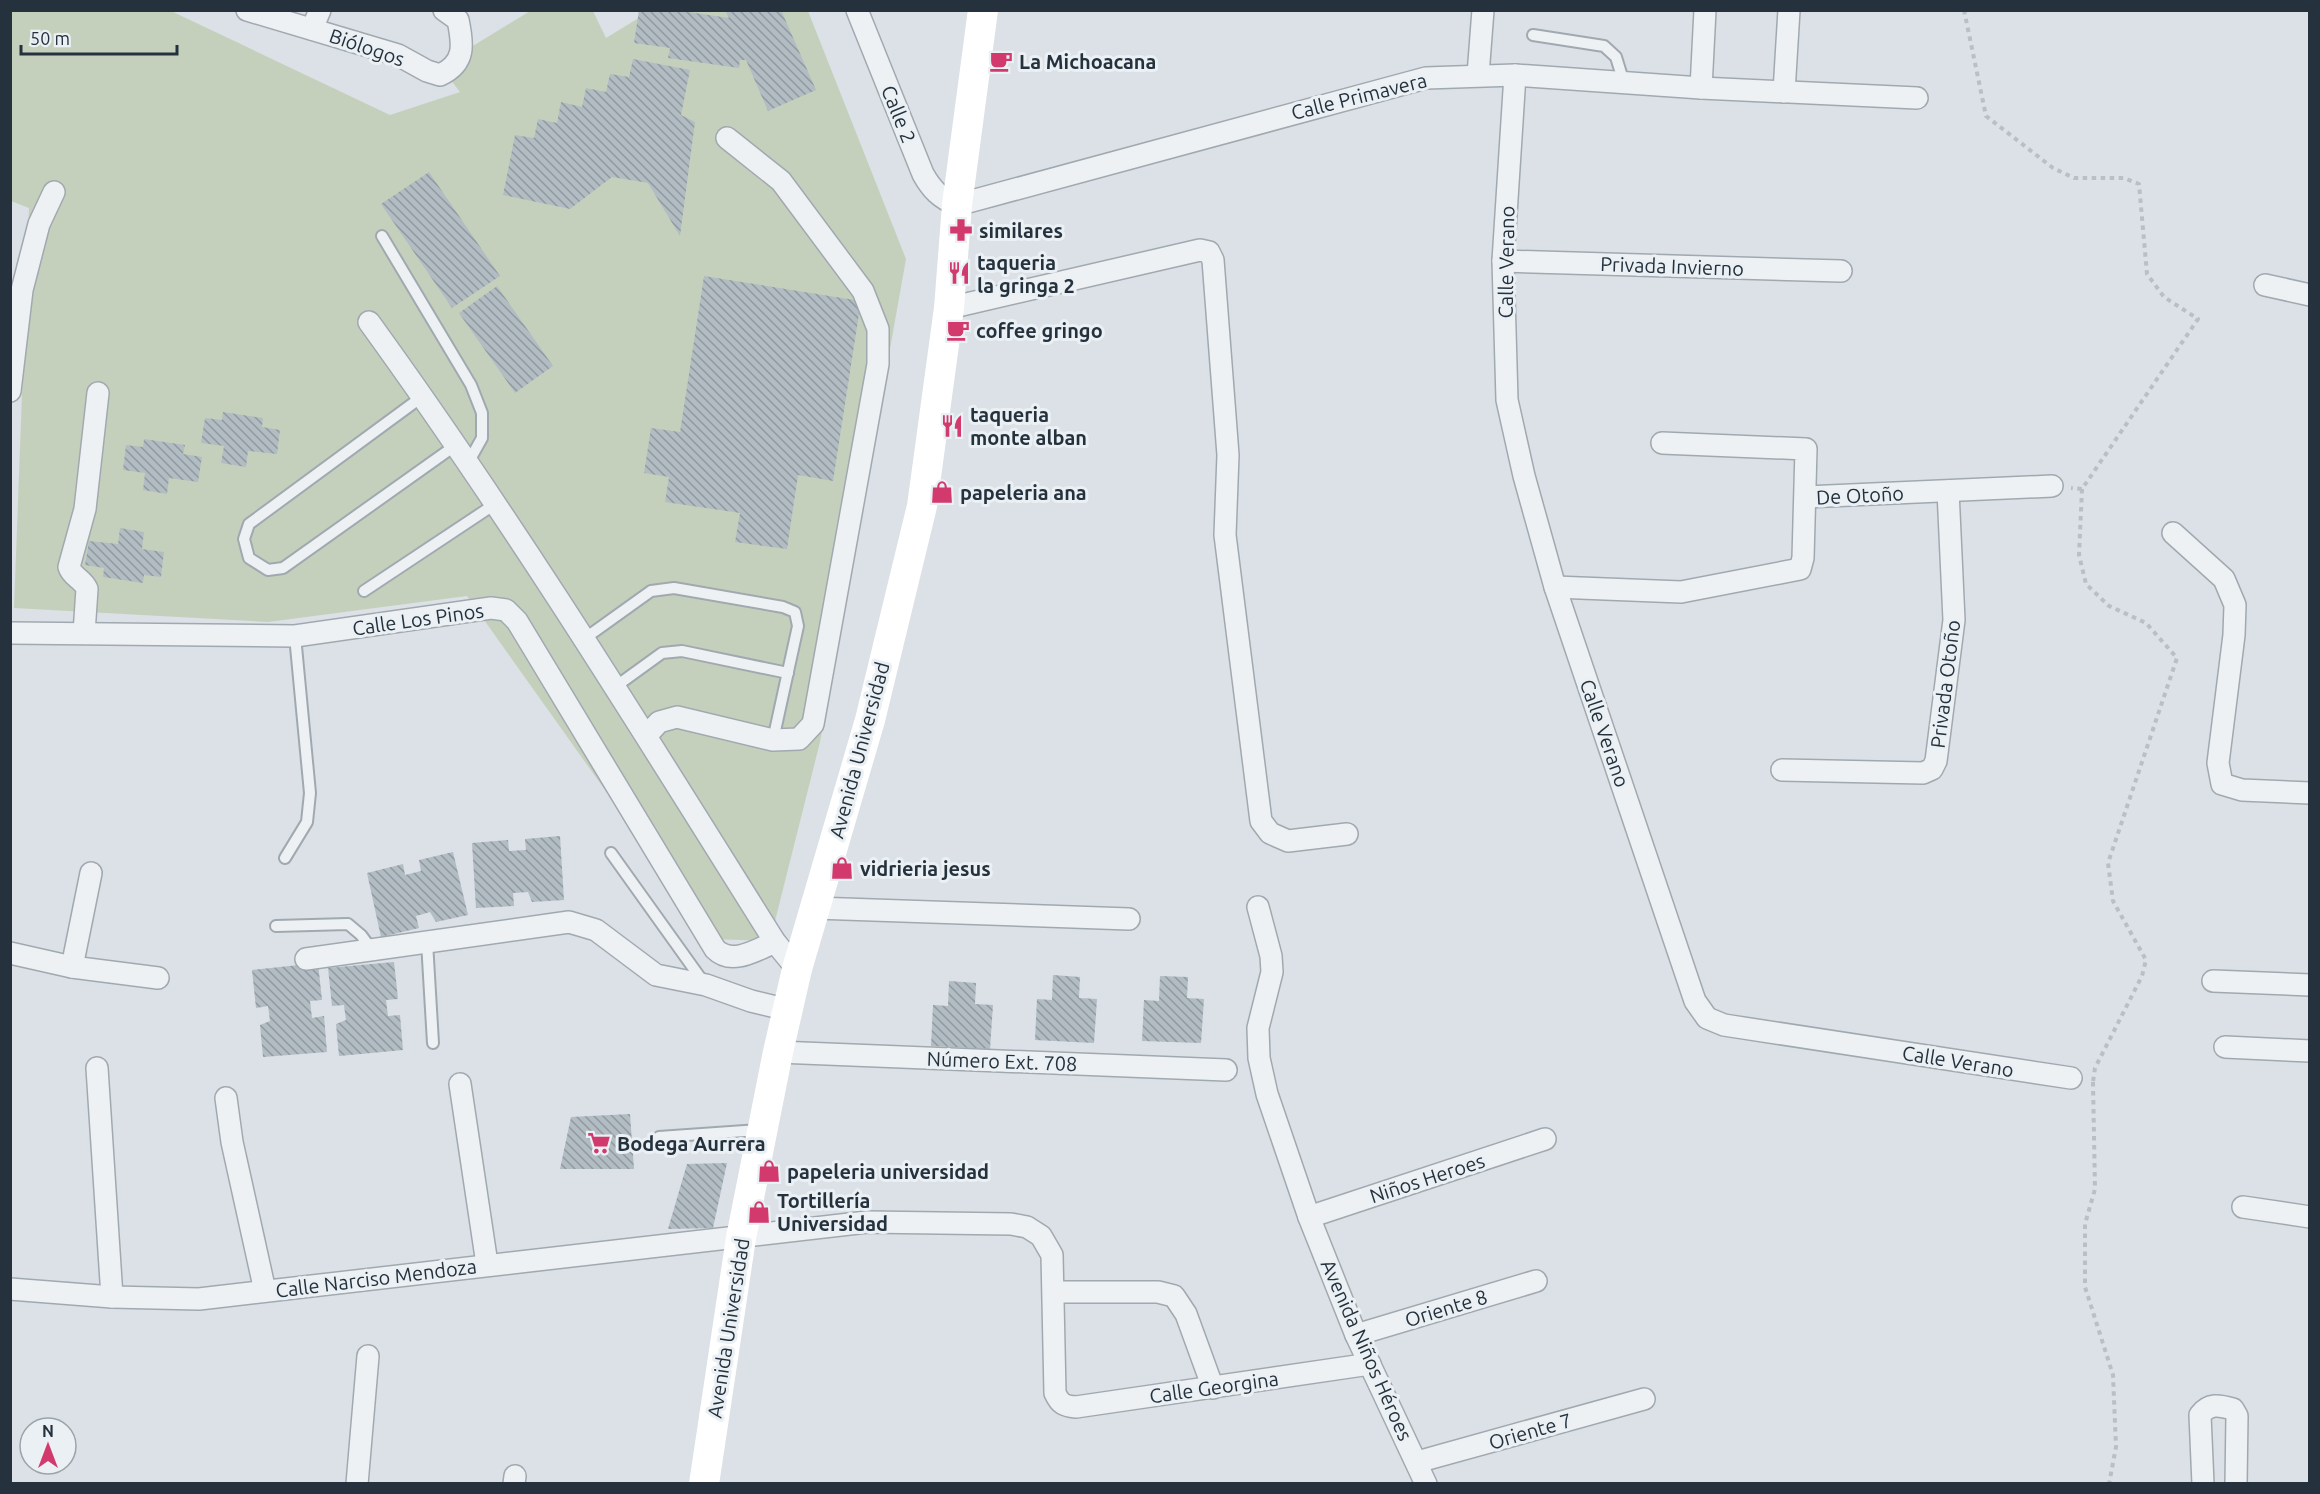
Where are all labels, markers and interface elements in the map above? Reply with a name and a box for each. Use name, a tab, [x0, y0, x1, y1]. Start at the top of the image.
scale bar	[21, 18, 177, 56]
street label: Biólogos	[326, 23, 408, 71]
text: 50 m	[30, 28, 70, 48]
cafe icon: La Michoacana	[988, 48, 1014, 74]
place label: La Michoacana	[1019, 50, 1156, 73]
street label: Calle Primavera	[1289, 68, 1429, 124]
street label: Calle 2	[877, 82, 921, 146]
street label: Calle Verano	[1494, 205, 1518, 319]
pharmacy icon: similares	[948, 217, 974, 243]
place label: similares	[979, 219, 1063, 242]
place label: taqueria la gringa 2	[977, 251, 1075, 297]
street label: Privada Invierno	[1600, 252, 1744, 280]
restaurant icon: taqueria la gringa 2	[946, 260, 972, 286]
cafe icon: coffee gringo	[945, 317, 971, 343]
place label: coffee gringo	[976, 319, 1103, 342]
place label: taqueria monte alban	[970, 403, 1087, 449]
restaurant icon: taqueria monte alban	[939, 413, 965, 439]
shop icon: papeleria ana	[929, 479, 955, 505]
place label: papeleria ana	[960, 481, 1087, 504]
street label: De Otoño	[1816, 481, 1904, 509]
street label: Calle Los Pinos	[351, 598, 485, 640]
street label: Privada Otoño	[1926, 619, 1964, 749]
street label: Avenida Universidad	[824, 659, 894, 841]
street label: Calle Verano	[1576, 676, 1634, 790]
shop icon: vidrieria jesus	[829, 855, 855, 881]
place label: vidrieria jesus	[860, 857, 991, 880]
street label: Calle Verano	[1901, 1041, 2015, 1081]
street label: Número Ext. 708	[926, 1047, 1078, 1075]
supermarket icon: Bodega Aurrera	[586, 1130, 612, 1156]
place label: Bodega Aurrera	[617, 1132, 766, 1155]
street label: Niños Heroes	[1367, 1149, 1487, 1207]
shop icon: papeleria universidad	[756, 1158, 782, 1184]
place label: papeleria universidad	[787, 1160, 989, 1183]
place label: Tortillería Universidad	[777, 1189, 888, 1235]
shop icon: Tortillería Universidad	[746, 1199, 772, 1225]
street label: Avenida Universidad	[702, 1236, 754, 1420]
street label: Calle Narciso Mendoza	[274, 1254, 478, 1302]
street label: Avenida Niños Héroes	[1317, 1256, 1417, 1444]
street label: Oriente 8	[1402, 1285, 1490, 1331]
street label: Calle Georgina	[1148, 1367, 1280, 1407]
street label: Oriente 7	[1486, 1408, 1574, 1454]
north arrow	[18, 1416, 78, 1476]
text: N	[42, 1422, 54, 1440]

